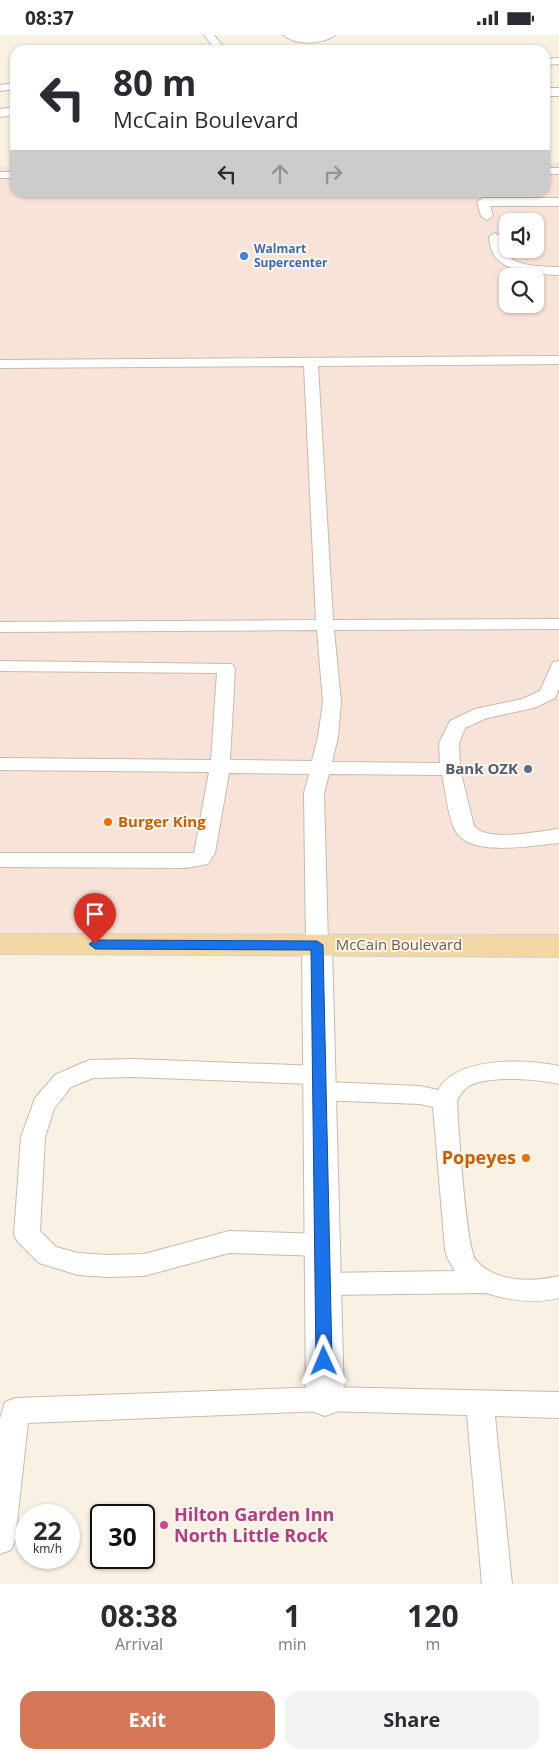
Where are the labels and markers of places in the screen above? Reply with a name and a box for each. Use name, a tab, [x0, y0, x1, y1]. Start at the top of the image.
place label: Walmart Supercenter	[254, 240, 328, 271]
marker: Walmart Supercenter	[238, 250, 250, 262]
place label: Bank OZK	[445, 758, 518, 778]
marker: Bank OZK	[522, 763, 534, 775]
place label: Burger King	[118, 811, 206, 831]
marker: Burger King	[102, 816, 114, 828]
pin	[74, 893, 116, 944]
place label: Popeyes	[442, 1145, 516, 1169]
marker: Popeyes	[520, 1152, 532, 1164]
place label: Hilton Garden Inn North Little Rock	[174, 1502, 334, 1547]
marker: Hilton Garden Inn North Little Rock	[158, 1519, 170, 1531]

